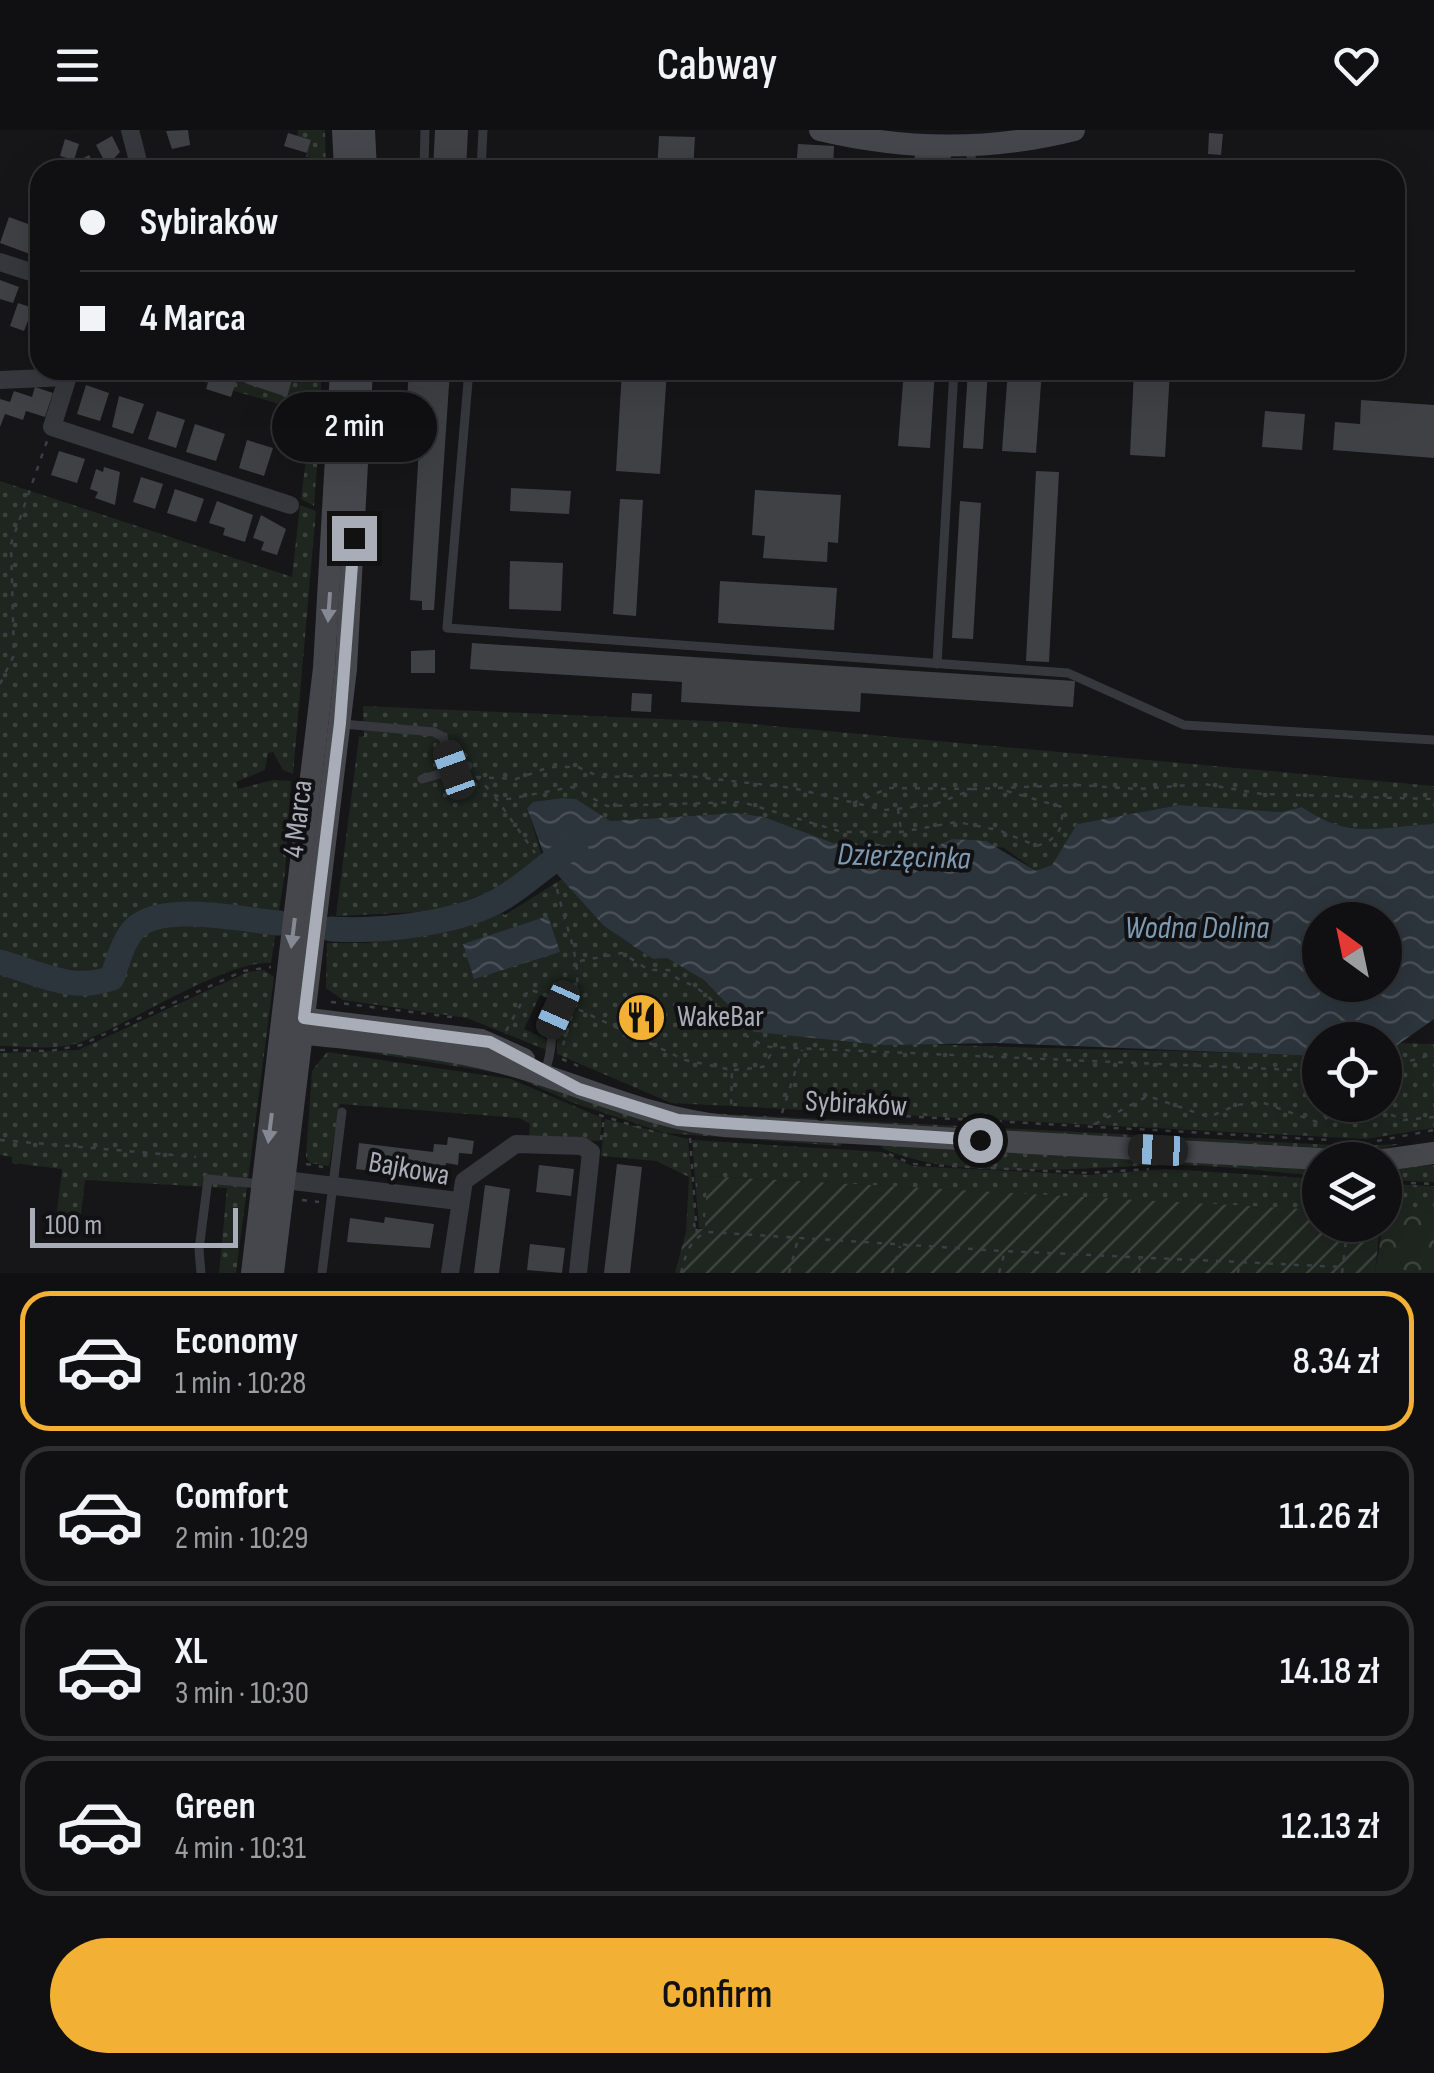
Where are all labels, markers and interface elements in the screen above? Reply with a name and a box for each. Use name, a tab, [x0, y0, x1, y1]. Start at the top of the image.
icon: menu	[50, 38, 105, 93]
text: Cabway	[657, 38, 777, 93]
icon: heart	[1329, 38, 1384, 93]
text: Sybiraków	[140, 200, 278, 245]
text: 4 Marca	[140, 296, 246, 341]
callout: 2 min	[272, 393, 436, 463]
text: 2 min	[325, 407, 384, 446]
route end	[332, 516, 377, 561]
one-way arrow	[321, 592, 337, 624]
car	[430, 737, 478, 803]
street label: 4 Marca	[275, 778, 321, 860]
water label: Dzierżęcinka	[837, 835, 971, 879]
north arrow	[1302, 902, 1402, 1002]
map controls	[1302, 902, 1402, 1242]
water label: Wodna Dolina	[1125, 909, 1269, 948]
one-way arrow	[285, 918, 301, 949]
car	[532, 976, 584, 1044]
restaurant icon: WakeBar	[616, 991, 668, 1043]
place label: WakeBar	[677, 999, 764, 1035]
button: locate	[1302, 1022, 1402, 1122]
street label: Sybiraków	[804, 1083, 908, 1125]
one-way arrow	[261, 1113, 277, 1145]
route start	[958, 1118, 1003, 1163]
car	[1127, 1133, 1189, 1167]
button: layers	[1302, 1142, 1402, 1242]
street label: Bajkowa	[366, 1144, 452, 1194]
scale bar	[30, 1203, 238, 1248]
text: 100 m	[45, 1209, 102, 1242]
icon: car	[55, 1316, 145, 1406]
text: Economy	[175, 1319, 298, 1364]
text: 8.34 zł	[1292, 1339, 1379, 1384]
text: 1 min · 10:28	[175, 1364, 306, 1403]
icon: car	[55, 1471, 145, 1561]
text: Comfort	[175, 1474, 289, 1519]
text: 11.26 zł	[1279, 1494, 1379, 1539]
text: 2 min · 10:29	[175, 1519, 309, 1558]
icon: car	[55, 1626, 145, 1716]
text: XL	[175, 1629, 208, 1674]
text: 14.18 zł	[1280, 1649, 1379, 1694]
text: 3 min · 10:30	[175, 1674, 309, 1713]
icon: car	[55, 1781, 145, 1871]
text: Green	[175, 1784, 256, 1829]
text: 12.13 zł	[1281, 1804, 1379, 1849]
text: 4 min · 10:31	[175, 1829, 306, 1868]
button: Confirm	[50, 1938, 1384, 2053]

